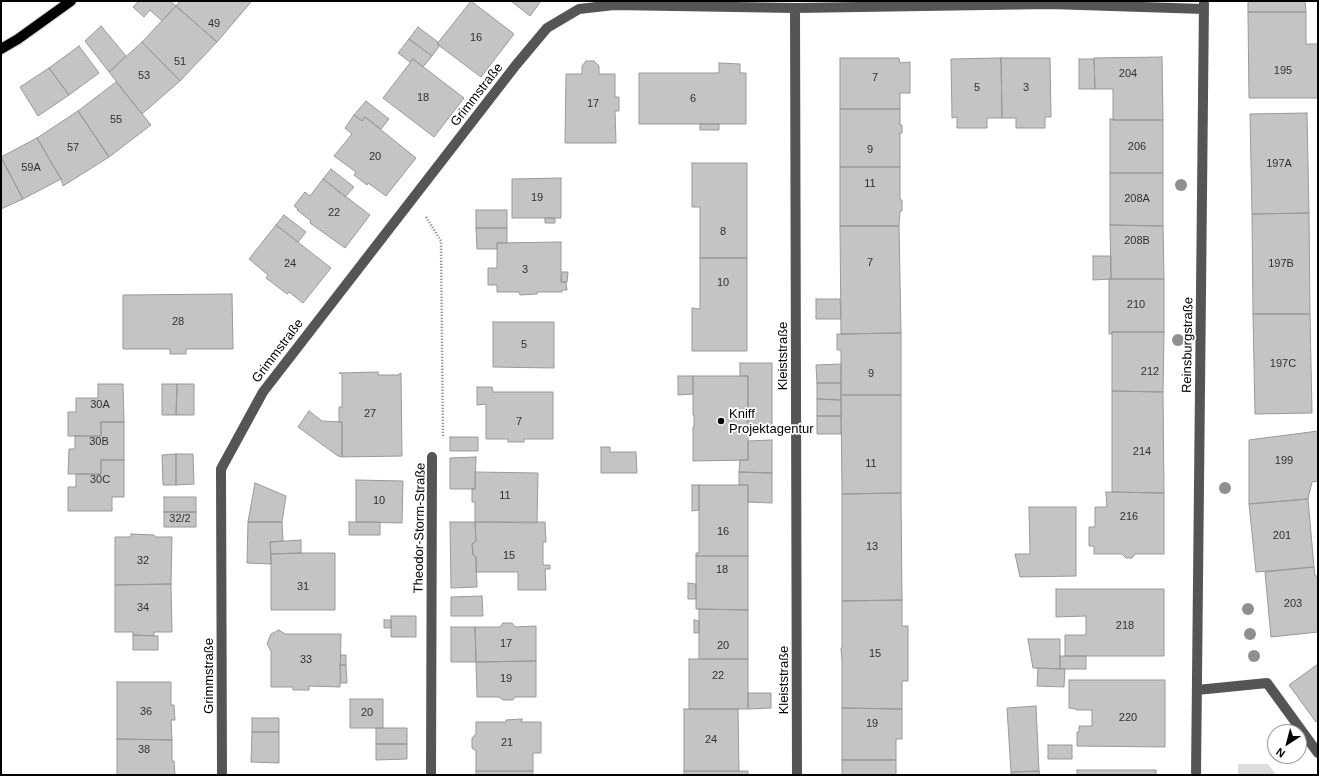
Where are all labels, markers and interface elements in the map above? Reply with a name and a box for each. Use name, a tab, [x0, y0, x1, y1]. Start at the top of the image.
house number: 49	[208, 17, 220, 31]
house number: 16	[470, 31, 482, 45]
house number: 51	[174, 55, 186, 69]
street label: Grimmstraße	[448, 60, 506, 130]
house number: 195	[1274, 64, 1292, 78]
house number: 204	[1119, 67, 1137, 81]
house number: 53	[138, 69, 150, 83]
house number: 7	[872, 71, 878, 85]
house number: 5	[974, 81, 980, 95]
house number: 3	[1023, 81, 1029, 95]
house number: 18	[417, 91, 429, 105]
house number: 6	[690, 92, 696, 106]
house number: 17	[587, 97, 599, 111]
house number: 55	[110, 113, 122, 127]
house number: 206	[1128, 140, 1146, 154]
house number: 57	[67, 141, 79, 155]
house number: 9	[867, 143, 873, 157]
house number: 20	[369, 150, 381, 164]
house number: 197A	[1266, 157, 1292, 171]
house number: 59A	[21, 161, 41, 175]
house number: 11	[864, 177, 876, 191]
house number: 19	[531, 191, 543, 205]
house number: 208A	[1124, 192, 1150, 206]
house number: 22	[328, 206, 340, 220]
house number: 8	[720, 225, 726, 239]
house number: 208B	[1124, 234, 1150, 248]
house number: 7	[867, 256, 873, 270]
house number: 24	[284, 257, 296, 271]
house number: 197B	[1268, 257, 1294, 271]
house number: 3	[522, 263, 528, 277]
house number: 10	[717, 276, 729, 290]
street label: Reinsburgstraße	[1179, 297, 1197, 393]
house number: 210	[1127, 298, 1145, 312]
house number: 28	[172, 315, 184, 329]
street label: Grimmstraße	[249, 316, 307, 386]
street label: Kleiststraße	[775, 322, 791, 390]
house number: 5	[521, 338, 527, 352]
house number: 197C	[1270, 357, 1296, 371]
house number: 212	[1141, 365, 1159, 379]
house number: 9	[868, 367, 874, 381]
house number: 30A	[90, 398, 110, 412]
place label: Kniff Projektagentur	[729, 406, 814, 437]
house number: 27	[364, 407, 376, 421]
house number: 7	[516, 415, 522, 429]
marker: Kniff Projektagentur	[716, 416, 726, 426]
house number: 30B	[89, 435, 109, 449]
house number: 214	[1133, 445, 1151, 459]
house number: 199	[1275, 454, 1293, 468]
house number: 11	[865, 457, 877, 471]
street label: Theodor-Storm-Straße	[411, 462, 429, 594]
house number: 30C	[90, 473, 110, 487]
house number: 11	[499, 489, 511, 503]
house number: 10	[373, 494, 385, 508]
house number: 216	[1120, 510, 1138, 524]
house number: 32/2	[169, 512, 191, 526]
house number: 16	[717, 525, 729, 539]
house number: 201	[1273, 529, 1291, 543]
house number: 13	[866, 540, 878, 554]
house number: 15	[503, 549, 515, 563]
house number: 32	[137, 554, 149, 568]
house number: 18	[716, 563, 728, 577]
house number: 31	[297, 580, 309, 594]
house number: 203	[1284, 597, 1302, 611]
house number: 34	[137, 601, 149, 615]
house number: 218	[1116, 619, 1134, 633]
house number: 17	[500, 637, 512, 651]
street label: Grimmstraße	[201, 638, 217, 714]
house number: 20	[717, 639, 729, 653]
street label: Kleiststraße	[776, 646, 792, 714]
house number: 15	[869, 647, 881, 661]
house number: 33	[300, 653, 312, 667]
house number: 22	[712, 669, 724, 683]
house number: 19	[500, 672, 512, 686]
house number: 36	[140, 705, 152, 719]
house number: 20	[361, 706, 373, 720]
house number: 220	[1119, 711, 1137, 725]
house number: 19	[866, 717, 878, 731]
north arrow	[1267, 724, 1307, 764]
house number: 24	[705, 733, 717, 747]
house number: 21	[501, 736, 513, 750]
house number: 38	[138, 743, 150, 757]
text: N	[1274, 746, 1287, 760]

